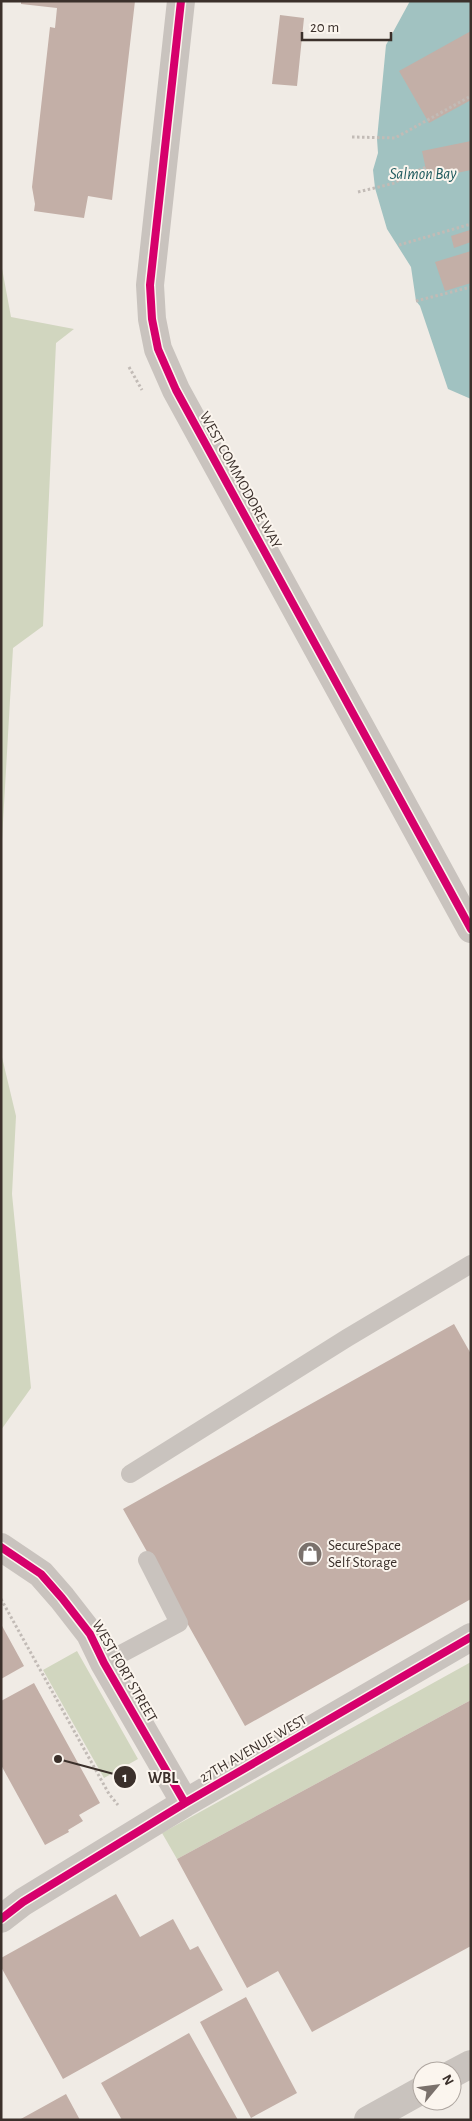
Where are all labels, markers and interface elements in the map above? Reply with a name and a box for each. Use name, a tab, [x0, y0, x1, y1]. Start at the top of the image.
scale bar	[302, 10, 391, 42]
text: 20 m	[310, 20, 339, 35]
water label: Salmon Bay	[389, 166, 457, 182]
street label: WEST COMMODORE WAY	[197, 409, 284, 551]
place label: SecureSpace Self Storage	[328, 1538, 401, 1570]
shop icon: SecureSpace Self Storage	[297, 1541, 323, 1567]
street label: WEST FORT STREET	[89, 1618, 160, 1725]
street label: 27TH AVENUE WEST	[197, 1711, 310, 1785]
callout: WBL	[112, 1762, 188, 1793]
text: 1	[122, 1770, 128, 1785]
text: WBL	[148, 1770, 178, 1786]
north arrow	[412, 2061, 462, 2111]
text: N	[439, 2073, 456, 2088]

